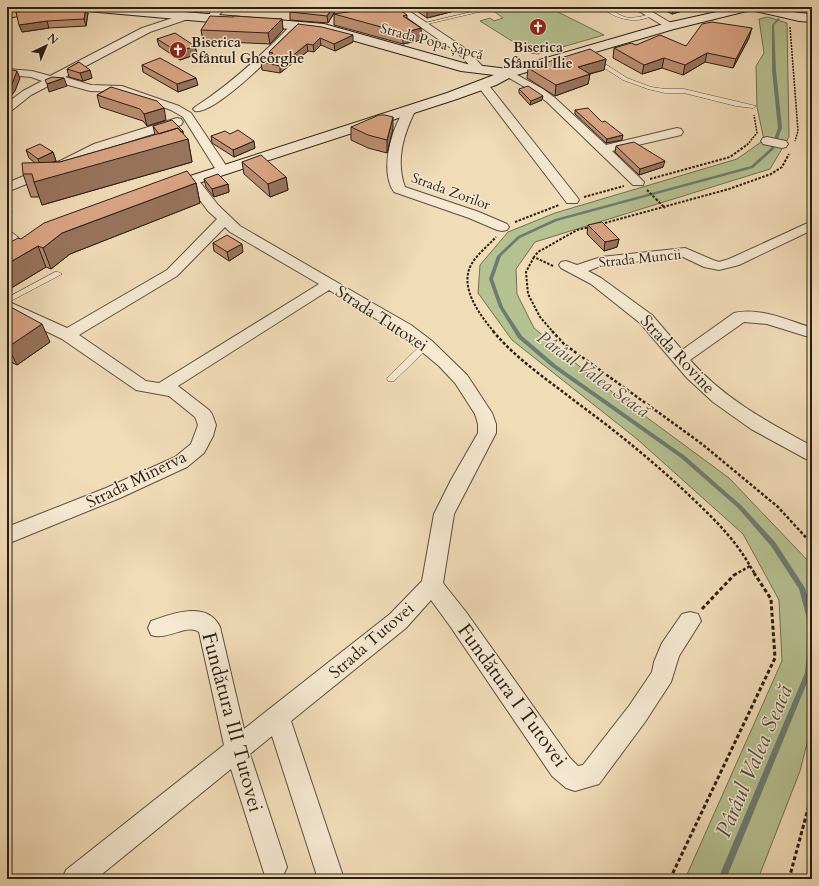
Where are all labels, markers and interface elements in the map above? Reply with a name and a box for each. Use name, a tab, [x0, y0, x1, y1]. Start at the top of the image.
church icon: Biserica Sfântul Ilie	[528, 17, 548, 37]
street label: Strada Popa Șapcă	[378, 19, 485, 64]
north arrow	[26, 26, 66, 66]
text: N	[44, 30, 62, 48]
place label: Biserica Sfântul Gheorghe	[191, 33, 304, 68]
place label: Biserica Sfântul Ilie	[503, 38, 573, 73]
church icon: Biserica Sfântul Gheorghe	[168, 40, 188, 60]
street label: Strada Zorilor	[409, 168, 494, 215]
street label: Strada Muncii	[598, 245, 682, 272]
street label: Strada Tutovei	[331, 280, 433, 357]
street label: Strada Rovine	[635, 310, 720, 399]
water label: Pârâul Valea Seacă	[532, 325, 655, 424]
street label: Strada Minerva	[82, 445, 191, 514]
street label: Strada Tutovei	[324, 597, 419, 684]
street label: Fundătura I Tutovei	[451, 618, 574, 773]
street label: Fundătura III Tutovei	[196, 629, 270, 815]
water label: Pârâul Valea Seacă	[708, 679, 800, 842]

